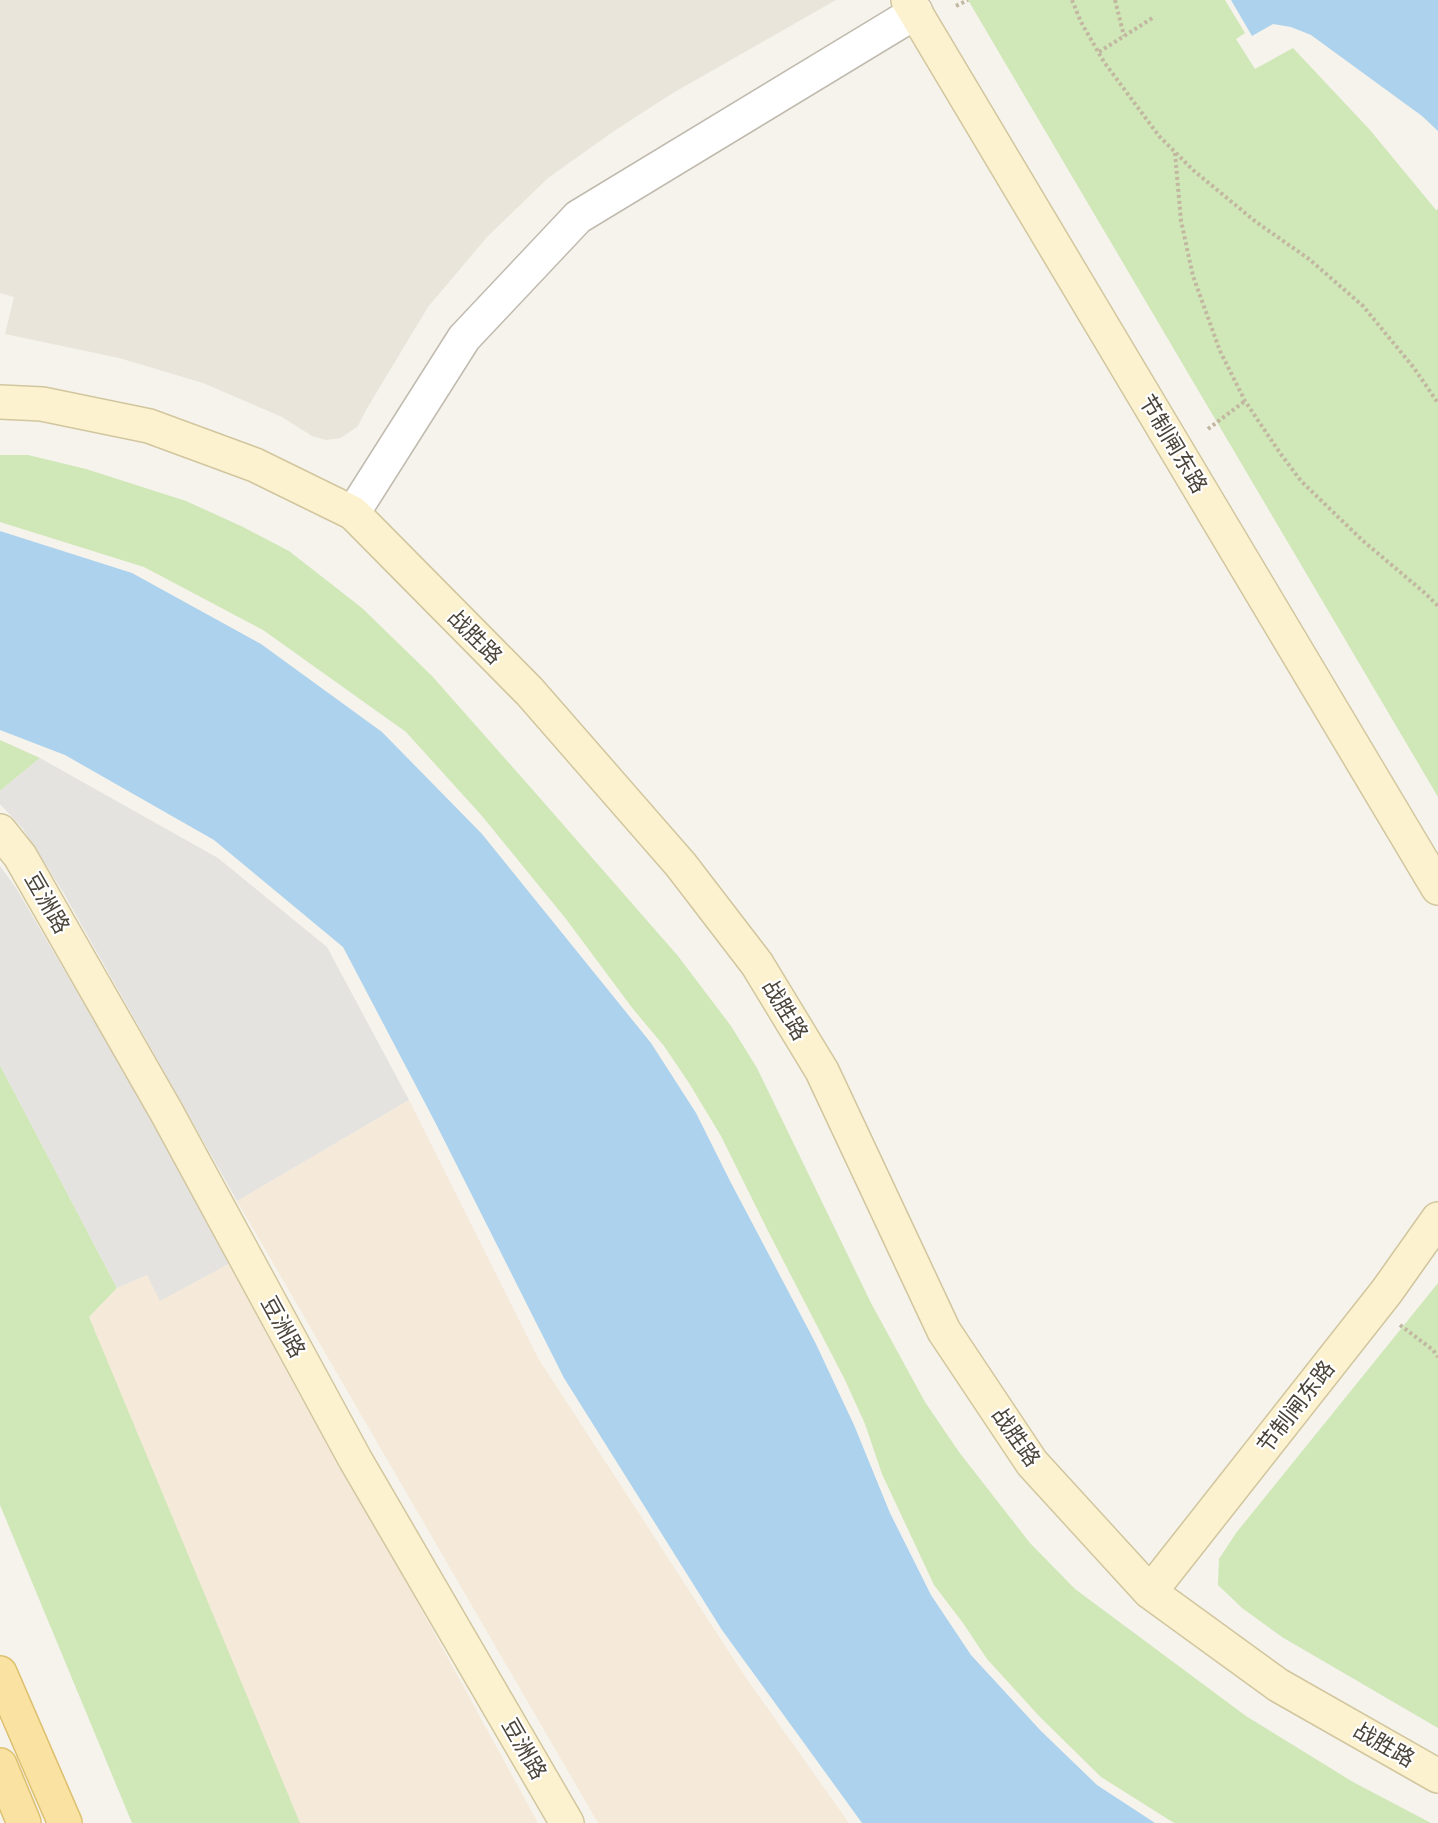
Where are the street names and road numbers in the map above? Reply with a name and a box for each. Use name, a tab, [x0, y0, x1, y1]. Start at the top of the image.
street label: 节制闸东路	[1133, 390, 1213, 498]
street label: 战胜路	[442, 604, 508, 670]
street label: 豆洲路	[19, 868, 75, 938]
street label: 战胜路	[757, 975, 813, 1045]
street label: 豆洲路	[255, 1292, 311, 1362]
street label: 节制闸东路	[1252, 1356, 1340, 1458]
street label: 战胜路	[986, 1402, 1046, 1472]
street label: 豆洲路	[496, 1714, 552, 1784]
street label: 战胜路	[1349, 1717, 1419, 1773]

